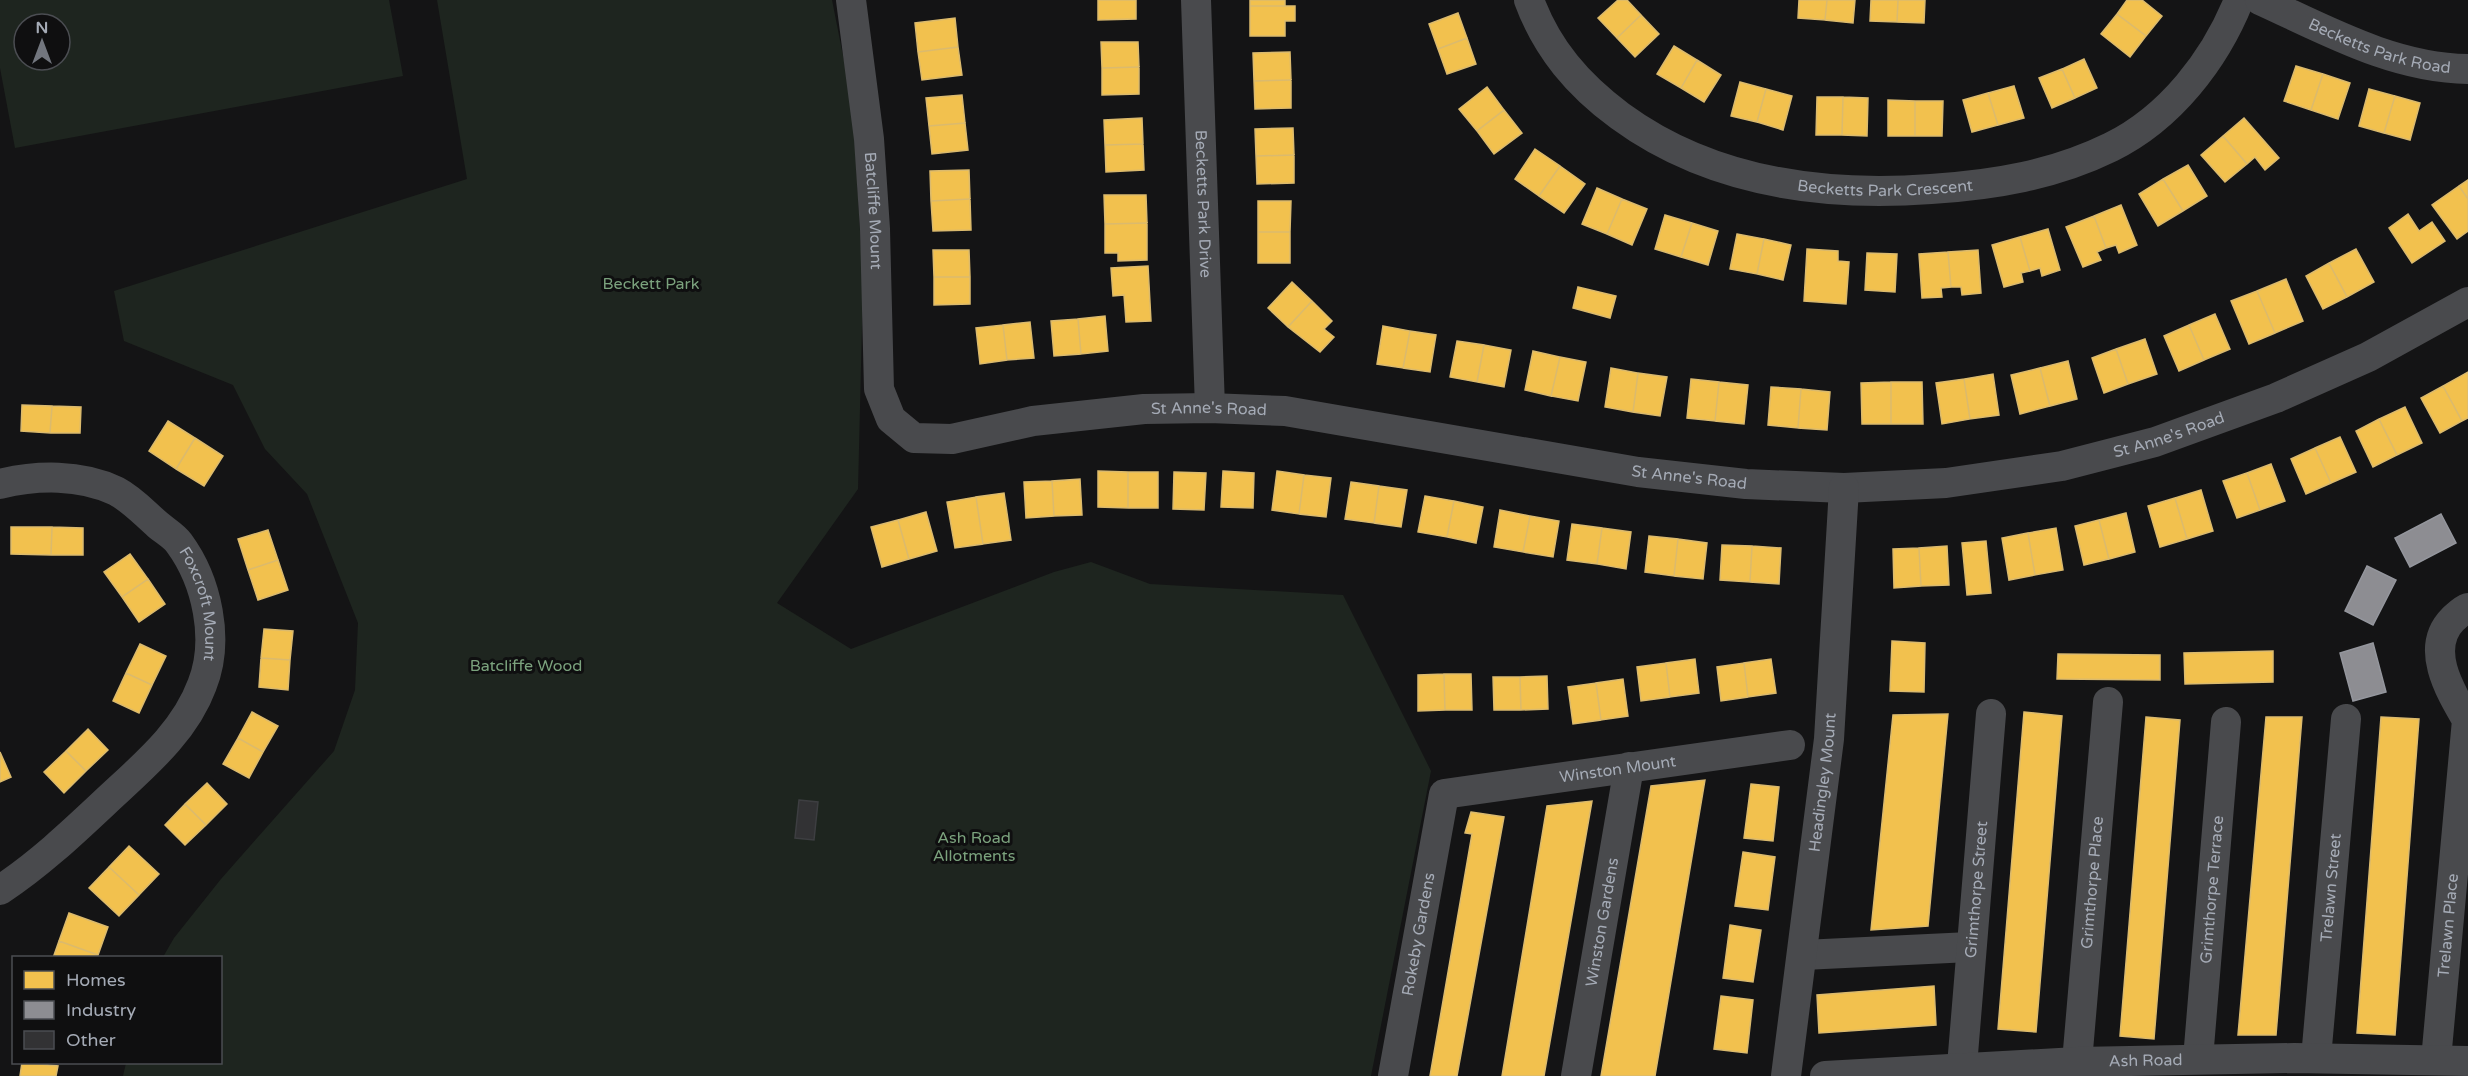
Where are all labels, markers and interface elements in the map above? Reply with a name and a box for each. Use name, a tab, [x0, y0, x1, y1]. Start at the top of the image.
north arrow	[12, 12, 72, 72]
street label: Becketts Park Road	[2305, 14, 2452, 78]
text: N	[36, 18, 48, 38]
street label: Becketts Park Drive	[1190, 129, 1216, 278]
street label: Batcliffe Mount	[860, 151, 886, 270]
street label: Becketts Park Crescent	[1796, 175, 1974, 201]
park label: Beckett Park	[603, 274, 700, 294]
street label: St Anne's Road	[1151, 398, 1267, 420]
street label: St Anne's Road	[2111, 408, 2227, 462]
street label: St Anne's Road	[1630, 461, 1748, 494]
street label: Foxcroft Mount	[174, 543, 220, 662]
park label: Batcliffe Wood	[470, 656, 582, 676]
street label: Headingley Mount	[1805, 712, 1841, 853]
street label: Winston Mount	[1558, 751, 1677, 788]
street label: Grimthorpe Terrace	[2196, 815, 2228, 964]
street label: Grimthorpe Place	[2077, 816, 2108, 950]
street label: Grimthorpe Street	[1961, 820, 1992, 959]
park label: Ash Road Allotments	[933, 828, 1015, 866]
street label: Trelawn Street	[2316, 833, 2346, 943]
street label: Winston Gardens	[1581, 856, 1623, 988]
street label: Rokeby Gardens	[1398, 871, 1440, 998]
street label: Trelawn Place	[2434, 873, 2463, 978]
legend	[12, 956, 222, 1064]
text: Homes	[66, 969, 126, 991]
text: Industry	[66, 999, 137, 1021]
text: Other	[66, 1029, 116, 1051]
street label: Ash Road	[2109, 1050, 2183, 1071]

